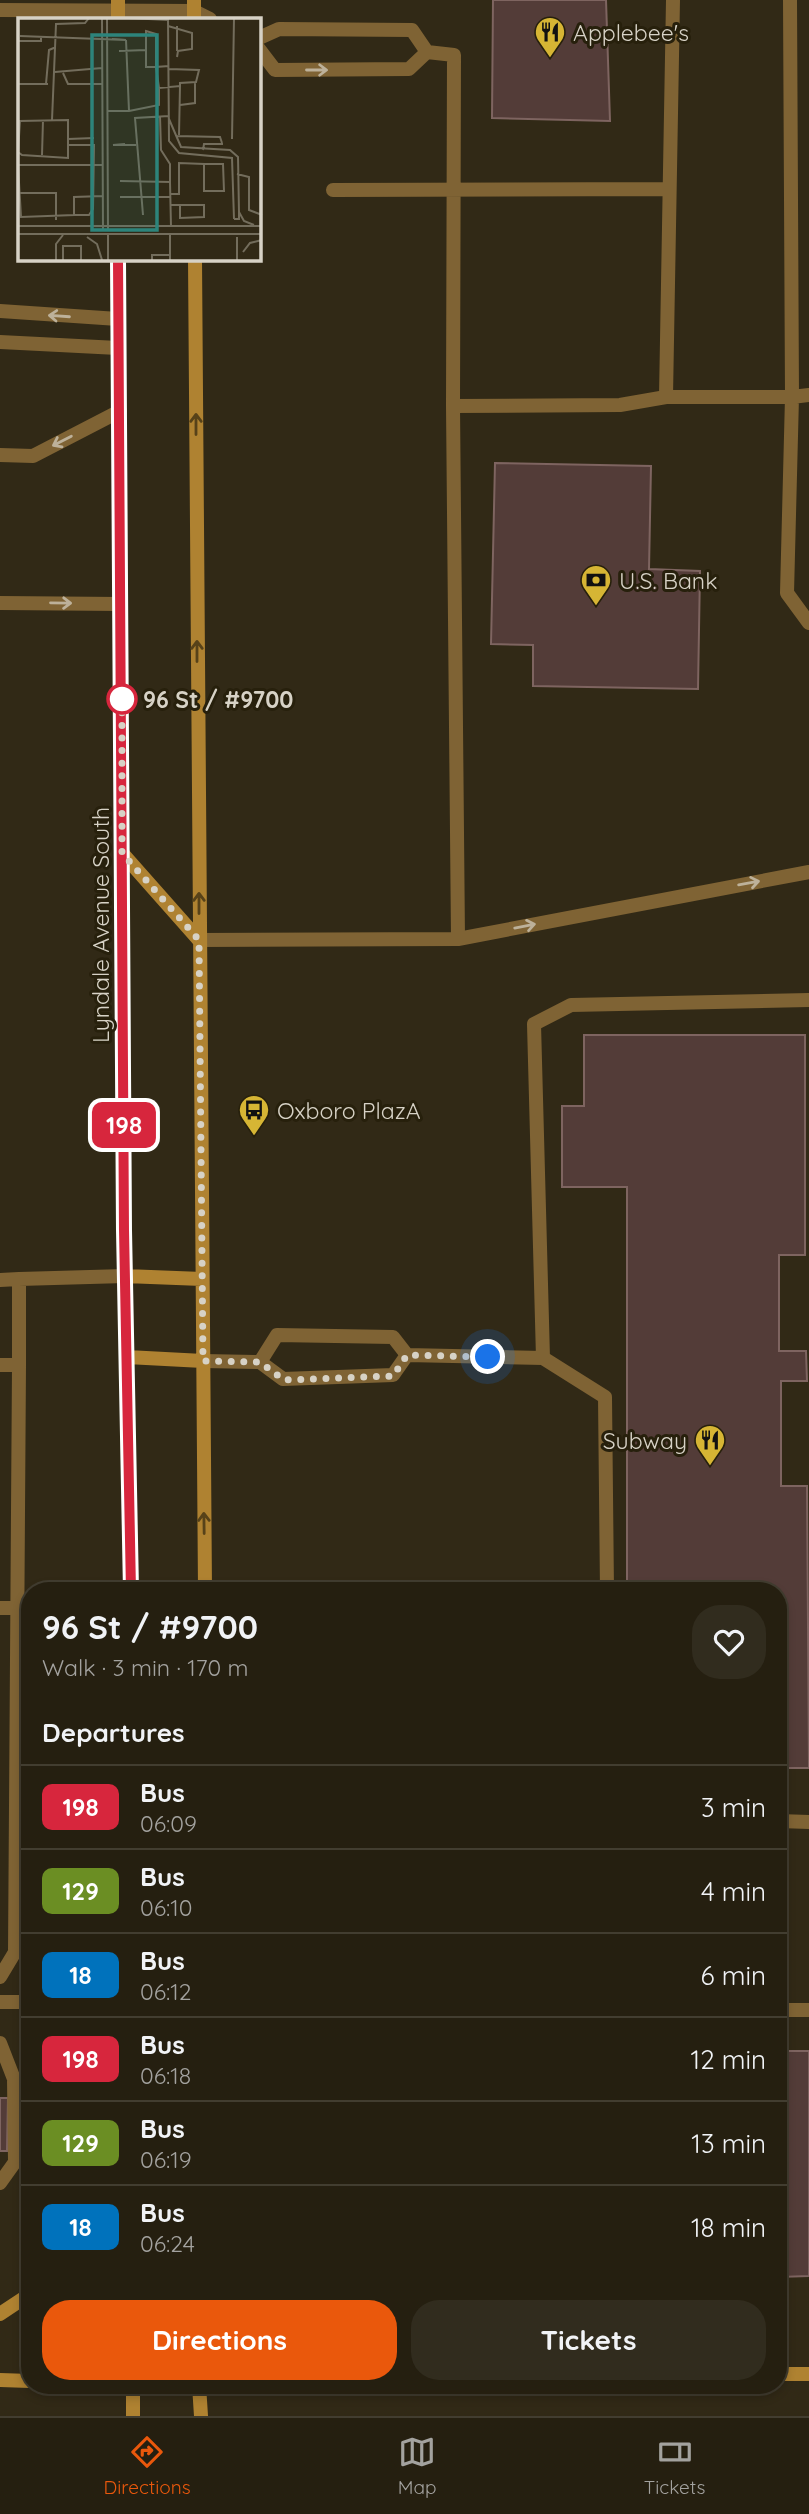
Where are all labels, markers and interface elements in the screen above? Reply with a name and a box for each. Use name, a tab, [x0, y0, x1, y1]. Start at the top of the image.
restaurant icon: Applebee's	[533, 15, 567, 59]
inset map	[18, 18, 261, 261]
place label: Applebee's	[573, 18, 689, 47]
one-way arrow	[305, 63, 328, 76]
one-way arrow	[48, 309, 71, 322]
one-way arrow	[189, 412, 203, 435]
one-way arrow	[52, 435, 73, 448]
bank icon: U.S. Bank	[579, 563, 613, 607]
place label: U.S. Bank	[619, 566, 717, 595]
one-way arrow	[49, 597, 72, 610]
one-way arrow	[190, 640, 204, 663]
marker: 96 St / #9700	[107, 684, 137, 714]
place label: 96 St / #9700	[143, 685, 294, 714]
street label: Lyndale Avenue South	[86, 807, 115, 1043]
one-way arrow	[737, 876, 760, 889]
one-way arrow	[192, 892, 206, 915]
one-way arrow	[513, 918, 536, 932]
bus stop icon: Oxboro PlazA	[237, 1093, 271, 1137]
place label: Oxboro PlazA	[277, 1096, 421, 1125]
line badge: 198	[84, 1102, 164, 1148]
text: 198	[106, 1110, 142, 1140]
your location	[470, 1339, 505, 1374]
restaurant icon: Subway	[693, 1423, 727, 1467]
place label: Subway	[603, 1426, 687, 1455]
one-way arrow	[197, 1511, 211, 1534]
button: heart	[692, 1605, 766, 1679]
text: 96 St / #9700	[42, 1606, 258, 1647]
text: Walk · 3 min · 170 m	[42, 1653, 248, 1682]
text: Departures	[42, 1716, 185, 1749]
text: Bus	[140, 1776, 185, 1809]
text: 3 min	[701, 1791, 766, 1824]
text: 198	[62, 1792, 99, 1822]
text: 06:09	[140, 1809, 197, 1838]
text: Bus	[140, 1860, 185, 1893]
text: 4 min	[701, 1875, 766, 1908]
text: 129	[62, 1876, 99, 1906]
text: 06:10	[140, 1893, 193, 1922]
text: Bus	[140, 1944, 185, 1977]
text: 6 min	[701, 1959, 766, 1992]
text: 18	[69, 1960, 92, 1990]
text: 06:12	[140, 1977, 192, 2006]
text: Bus	[140, 2028, 185, 2061]
text: 12 min	[691, 2043, 766, 2076]
text: 198	[62, 2044, 99, 2074]
text: 06:18	[140, 2061, 191, 2090]
text: Bus	[140, 2112, 185, 2145]
text: 13 min	[691, 2127, 766, 2160]
text: 129	[62, 2128, 99, 2158]
text: 06:19	[140, 2145, 192, 2174]
text: Bus	[140, 2196, 185, 2229]
text: 18 min	[691, 2211, 766, 2244]
text: 18	[69, 2212, 92, 2242]
text: 06:24	[140, 2229, 195, 2258]
button: Directions	[42, 2300, 397, 2380]
button: Tickets	[411, 2300, 766, 2380]
tab: Directions	[104, 2433, 191, 2499]
tab: Map	[398, 2433, 437, 2499]
tab: Tickets	[644, 2433, 705, 2499]

